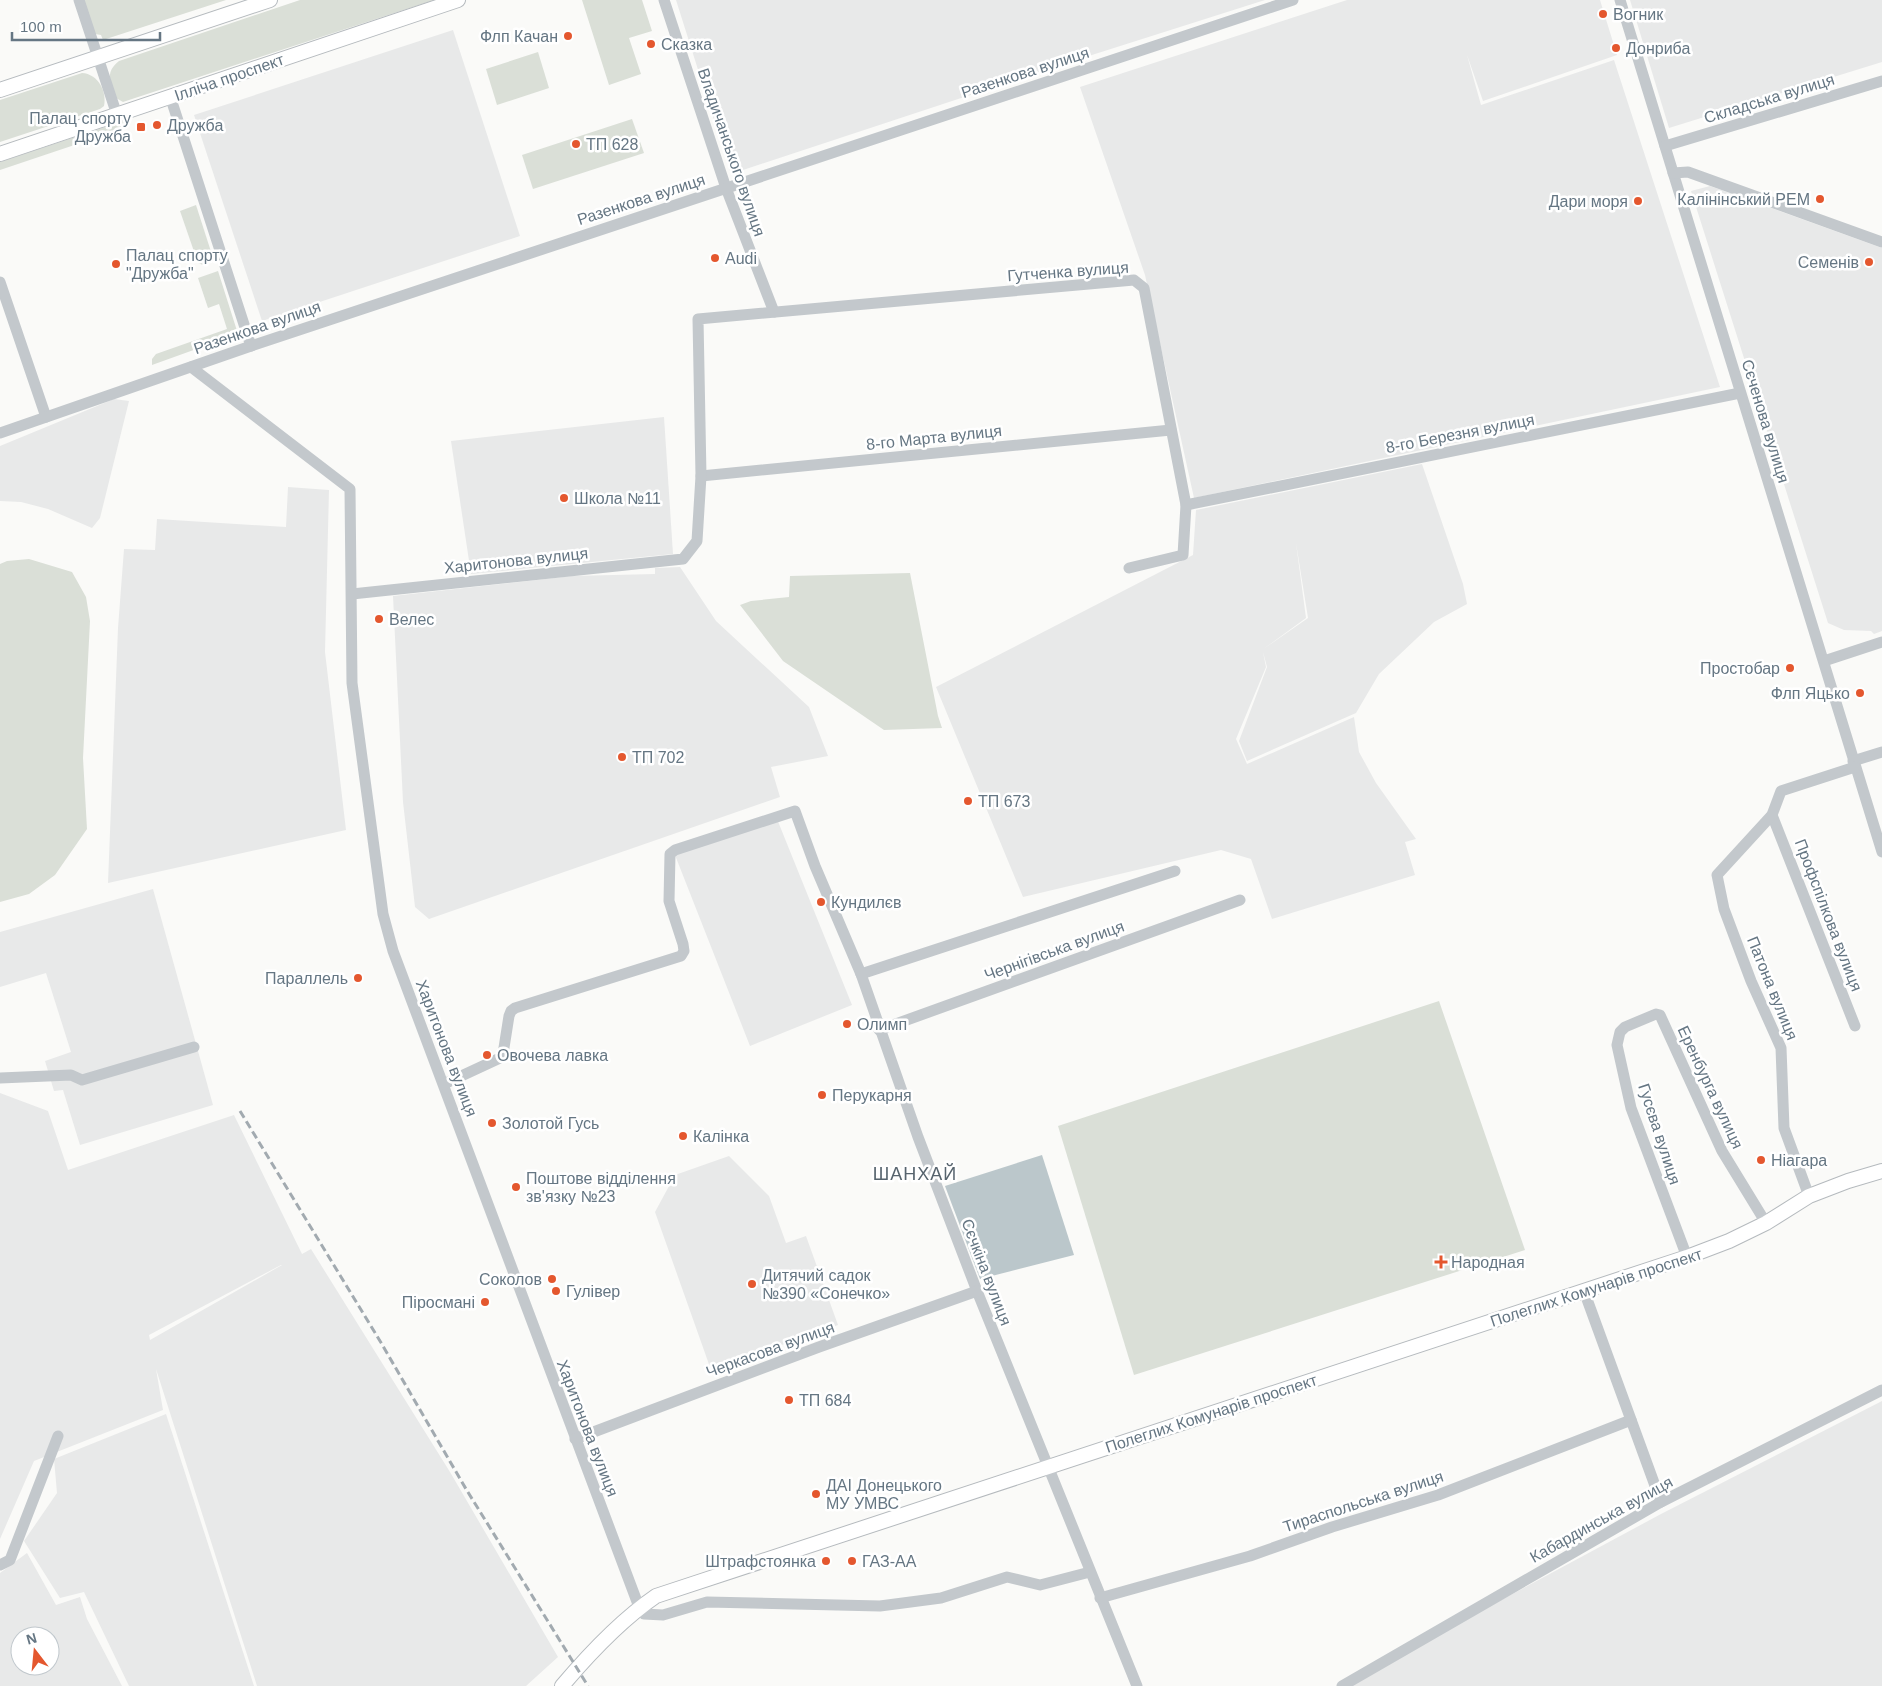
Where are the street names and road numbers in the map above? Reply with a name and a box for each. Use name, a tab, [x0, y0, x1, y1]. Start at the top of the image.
street label: Разенкова вулиця	[959, 44, 1091, 101]
street label: Ілліча проспект	[172, 51, 287, 104]
street label: Владичанського вулиця	[695, 66, 768, 238]
street label: Складська вулиця	[1702, 71, 1836, 126]
street label: Разенкова вулиця	[575, 171, 707, 228]
street label: Гутченка вулиця	[1007, 259, 1129, 284]
street label: Разенкова вулиця	[191, 298, 323, 357]
street label: Сєченова вулиця	[1739, 357, 1792, 485]
street label: 8-го Березня вулиця	[1384, 411, 1536, 456]
street label: 8-го Марта вулиця	[865, 422, 1003, 453]
street label: Харитонова вулиця	[443, 544, 589, 577]
street label: Профспілкова вулиця	[1792, 837, 1865, 994]
street label: Чернігівська вулиця	[982, 917, 1126, 984]
street label: Патона вулиця	[1744, 934, 1801, 1042]
street label: Харитонова вулиця	[413, 978, 480, 1119]
street label: Еренбурга вулиця	[1675, 1023, 1746, 1151]
street label: Гусєва вулиця	[1635, 1082, 1684, 1187]
street label: Сєчкіна вулиця	[958, 1217, 1015, 1328]
street label: Полеглих Комунарів проспект	[1488, 1245, 1705, 1330]
street label: Черкасова вулиця	[704, 1318, 837, 1381]
street label: Харитонова вулиця	[554, 1358, 621, 1499]
street label: Полеглих Комунарів проспект	[1103, 1371, 1320, 1456]
street label: Тираспольська вулиця	[1281, 1467, 1445, 1535]
street label: Кабардинська вулиця	[1527, 1473, 1676, 1566]

